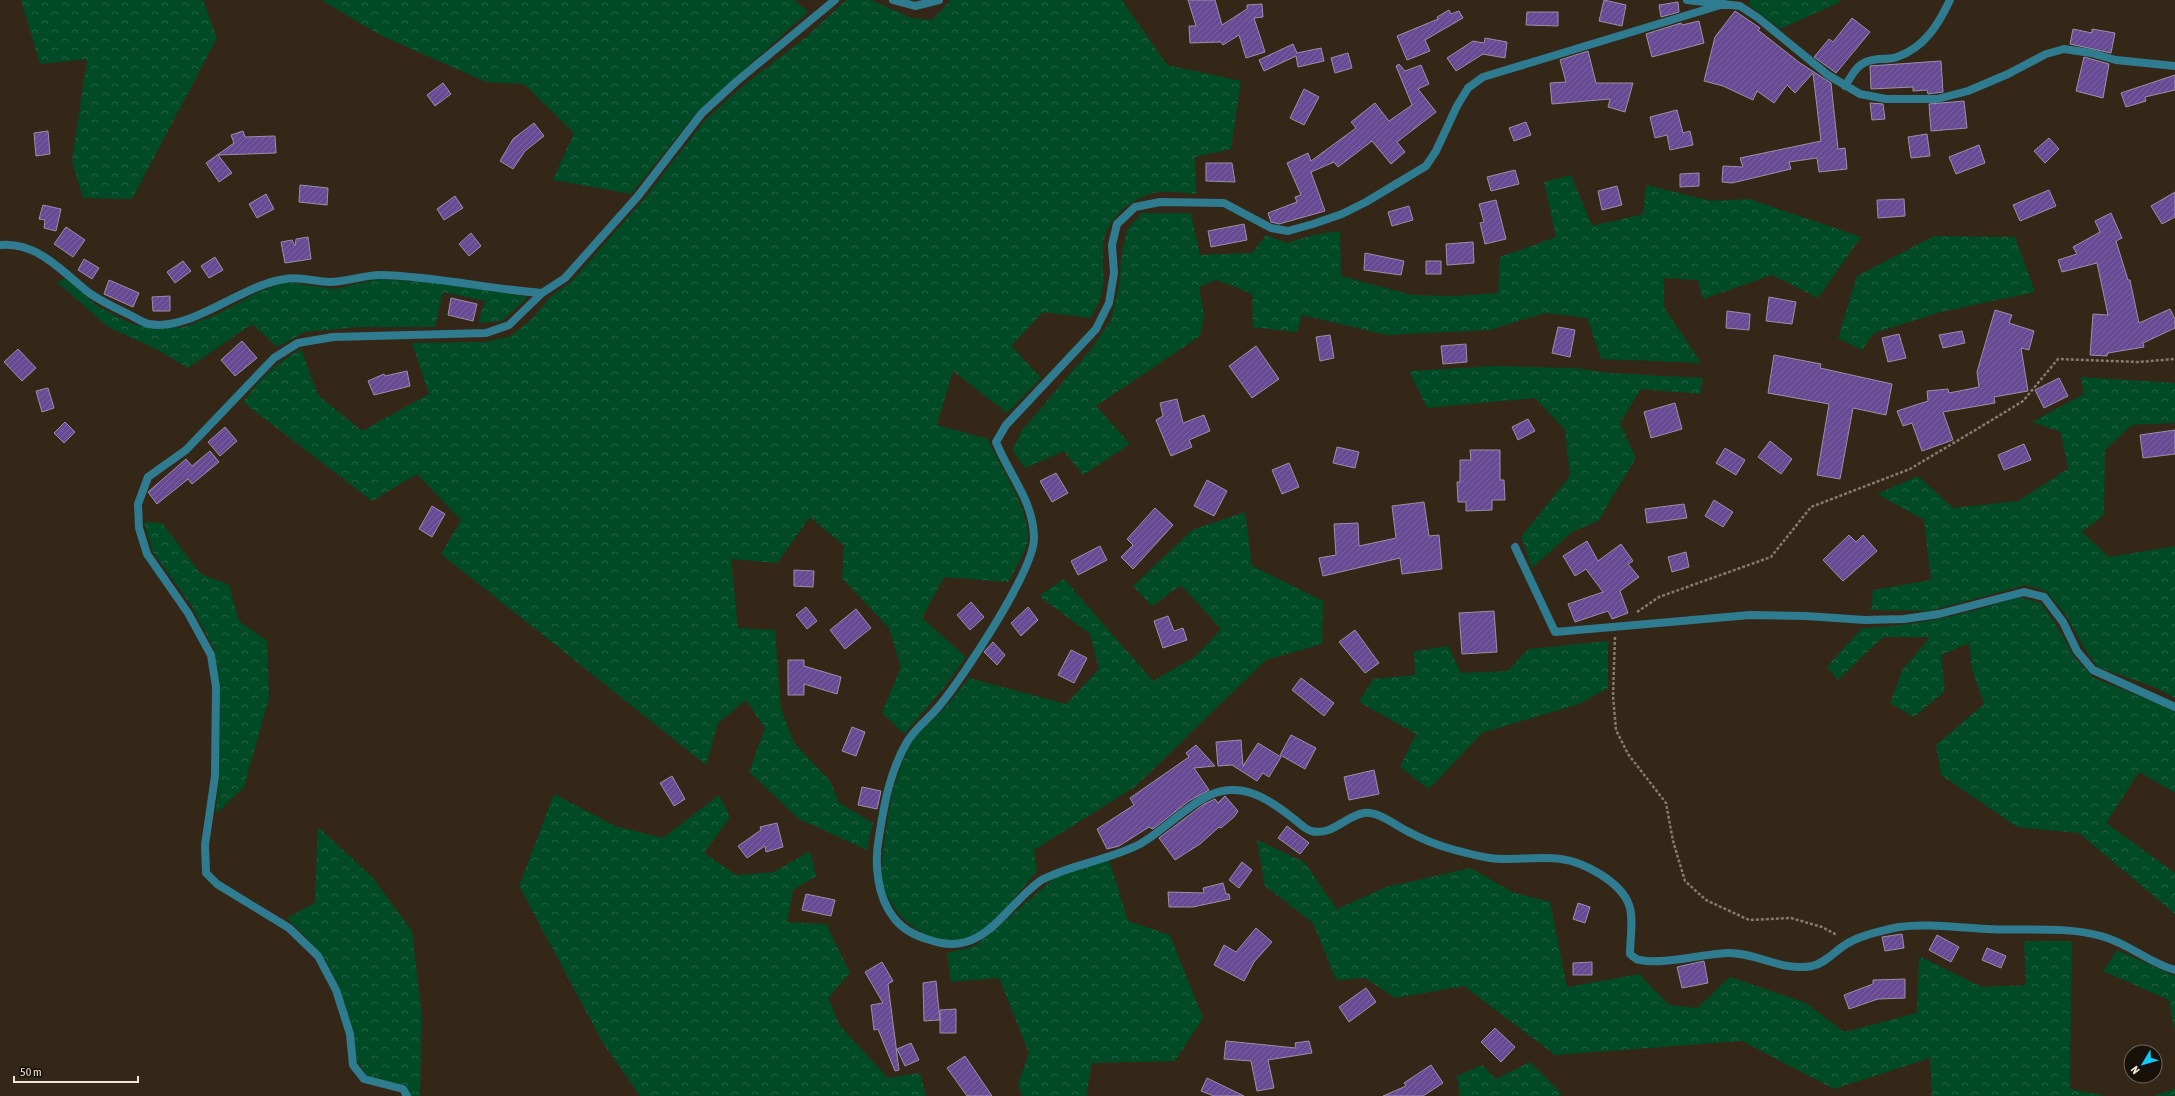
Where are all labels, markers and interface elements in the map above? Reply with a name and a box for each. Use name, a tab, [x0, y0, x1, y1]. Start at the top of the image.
north arrow	[2123, 1044, 2163, 1084]
scale bar	[14, 1058, 138, 1084]
text: N	[2128, 1064, 2142, 1076]
text: 50 m	[20, 1065, 42, 1079]

